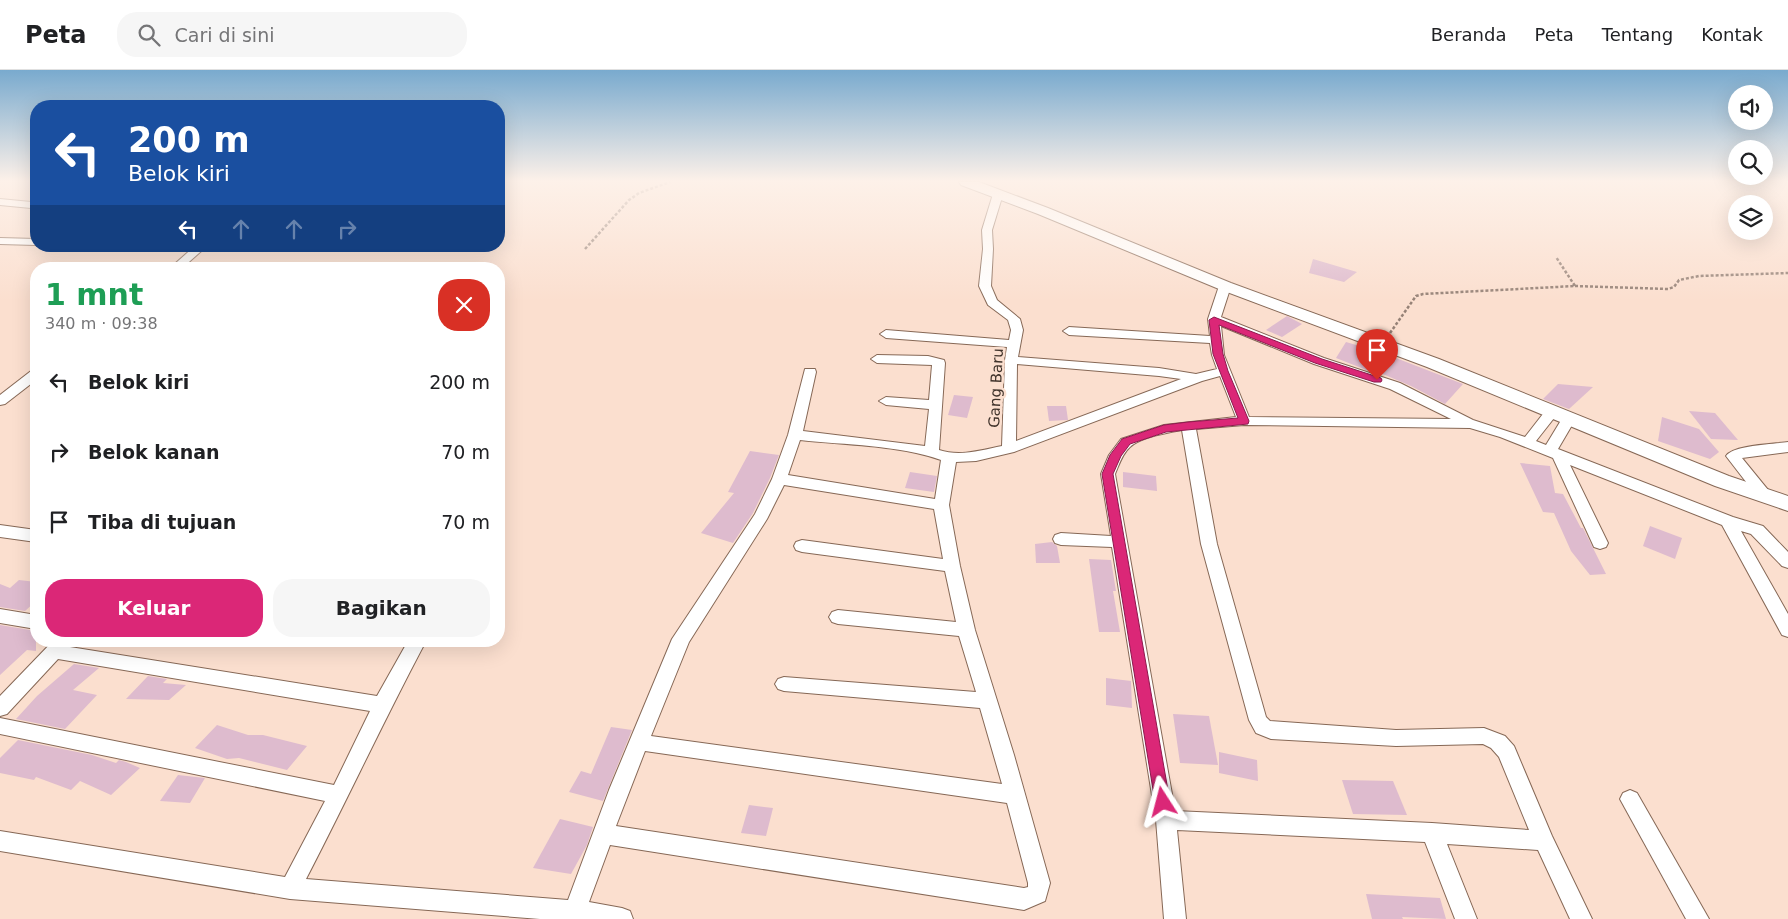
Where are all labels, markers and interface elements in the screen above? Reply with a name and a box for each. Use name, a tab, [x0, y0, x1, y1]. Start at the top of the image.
search box	[117, 12, 467, 57]
text: Peta	[25, 21, 87, 49]
icon: search	[135, 21, 163, 49]
text: Cari di sini	[175, 24, 274, 46]
text: Beranda	[1431, 24, 1506, 45]
text: Peta	[1534, 24, 1574, 45]
text: Tentang	[1602, 24, 1673, 45]
text: Kontak	[1701, 24, 1763, 45]
map controls	[1728, 85, 1773, 240]
button: sound	[1728, 85, 1773, 130]
icon: left	[45, 120, 110, 185]
text: 200 m	[128, 120, 250, 160]
button: search	[1728, 140, 1773, 185]
text: Belok kiri	[128, 161, 230, 186]
button: layers	[1728, 195, 1773, 240]
icon: left	[174, 215, 202, 243]
icon: ahead	[227, 215, 255, 243]
icon: ahead	[280, 215, 308, 243]
icon: right	[333, 215, 361, 243]
text: 1 mnt	[45, 277, 143, 312]
button: close	[438, 279, 490, 331]
text: 340 m · 09:38	[45, 314, 158, 333]
pin	[1356, 329, 1398, 380]
icon: arrive	[1363, 336, 1391, 364]
street label: Gang Baru	[985, 348, 1007, 428]
icon: left	[45, 368, 73, 396]
text: Belok kiri	[88, 371, 189, 393]
text: 200 m	[429, 371, 490, 393]
icon: right	[45, 438, 73, 466]
text: Belok kanan	[88, 441, 220, 463]
text: 70 m	[441, 441, 490, 463]
icon: arrive	[45, 508, 73, 536]
text: Tiba di tujuan	[88, 511, 236, 533]
text: 70 m	[441, 511, 490, 533]
button: Keluar	[45, 579, 263, 637]
button: Bagikan	[273, 579, 490, 637]
position arrow	[1136, 775, 1188, 827]

